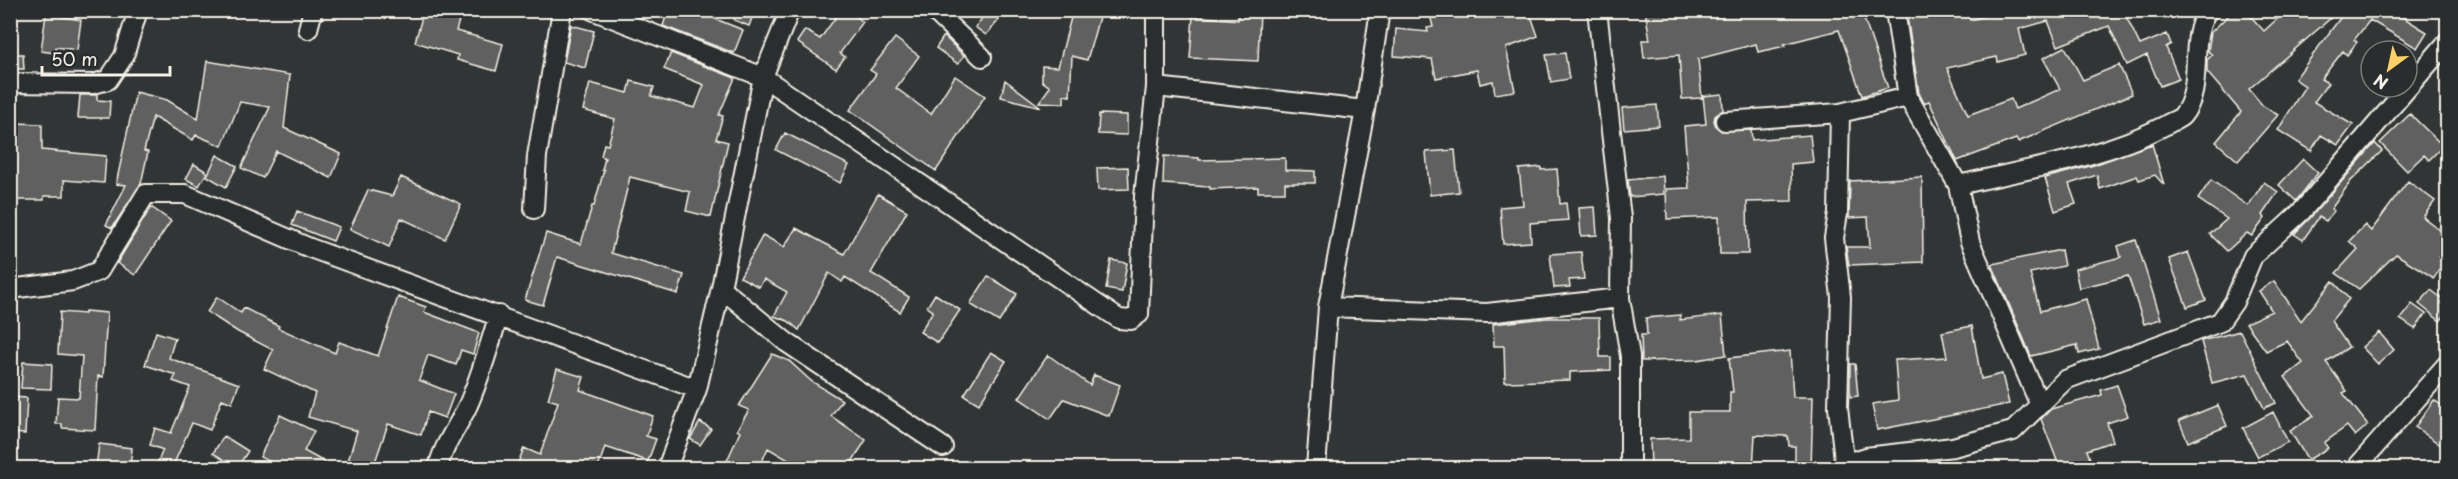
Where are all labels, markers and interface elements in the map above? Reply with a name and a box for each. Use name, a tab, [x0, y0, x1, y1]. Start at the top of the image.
scale bar	[42, 39, 170, 77]
north arrow	[2359, 39, 2419, 99]
text: 50 m	[51, 45, 98, 72]
text: N	[2368, 69, 2392, 96]

